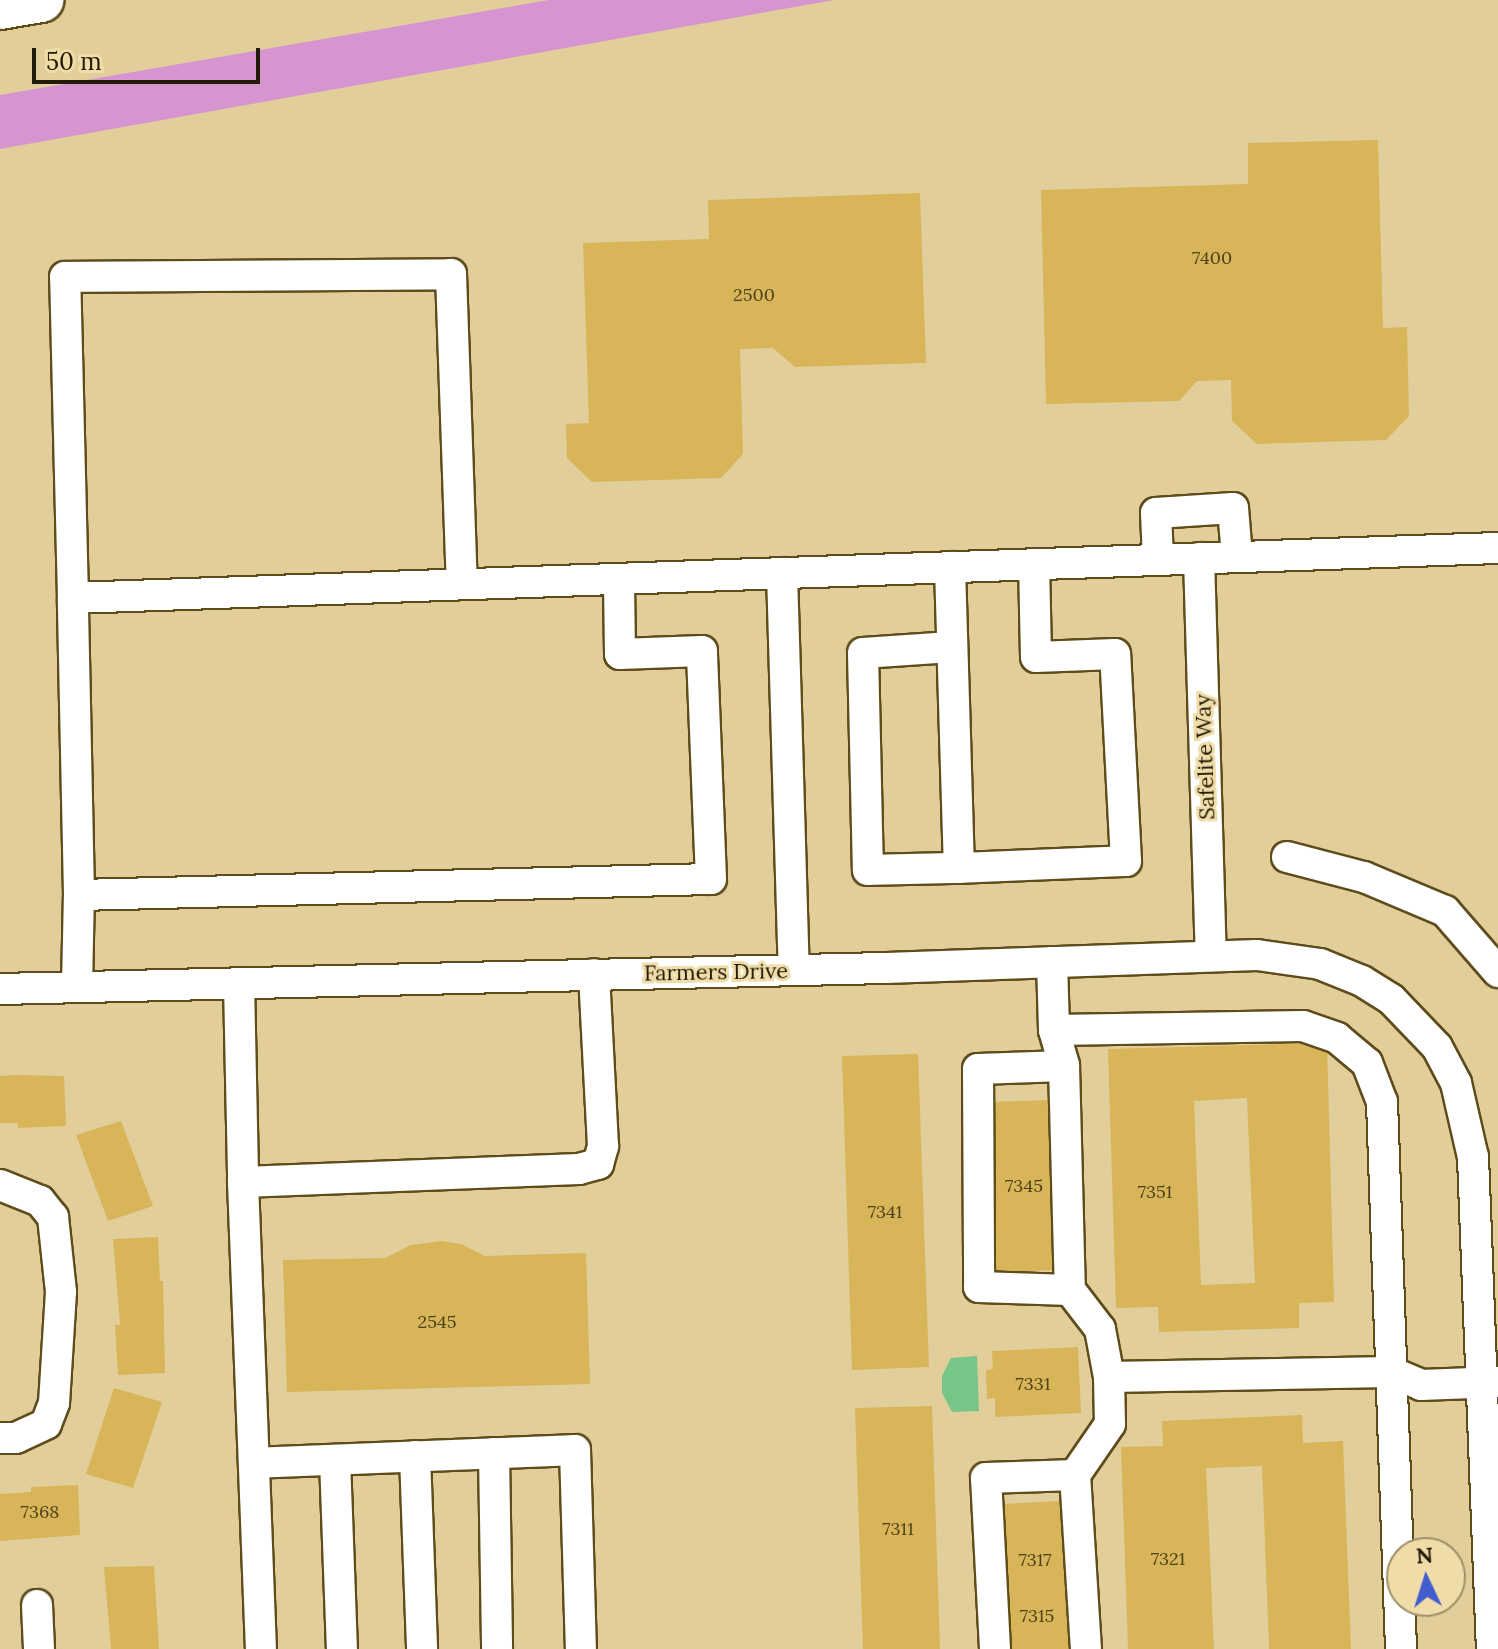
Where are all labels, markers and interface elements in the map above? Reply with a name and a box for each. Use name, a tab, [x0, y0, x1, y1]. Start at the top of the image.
scale bar	[36, 32, 264, 82]
text: 50 m	[46, 46, 102, 77]
house number: 7400	[1192, 247, 1232, 269]
house number: 2500	[733, 284, 775, 306]
street label: Safelite Way	[1190, 694, 1220, 820]
street label: Farmers Drive	[644, 958, 788, 986]
house number: 7345	[1005, 1175, 1043, 1197]
house number: 7351	[1138, 1181, 1172, 1203]
house number: 7341	[868, 1201, 902, 1223]
house number: 2545	[417, 1311, 457, 1333]
house number: 7331	[1016, 1373, 1050, 1395]
house number: 7368	[21, 1501, 59, 1523]
house number: 7311	[882, 1518, 914, 1540]
north arrow	[1386, 1537, 1466, 1617]
text: N	[1415, 1540, 1434, 1570]
house number: 7321	[1151, 1548, 1185, 1570]
house number: 7317	[1018, 1549, 1052, 1571]
house number: 7315	[1020, 1605, 1054, 1627]

